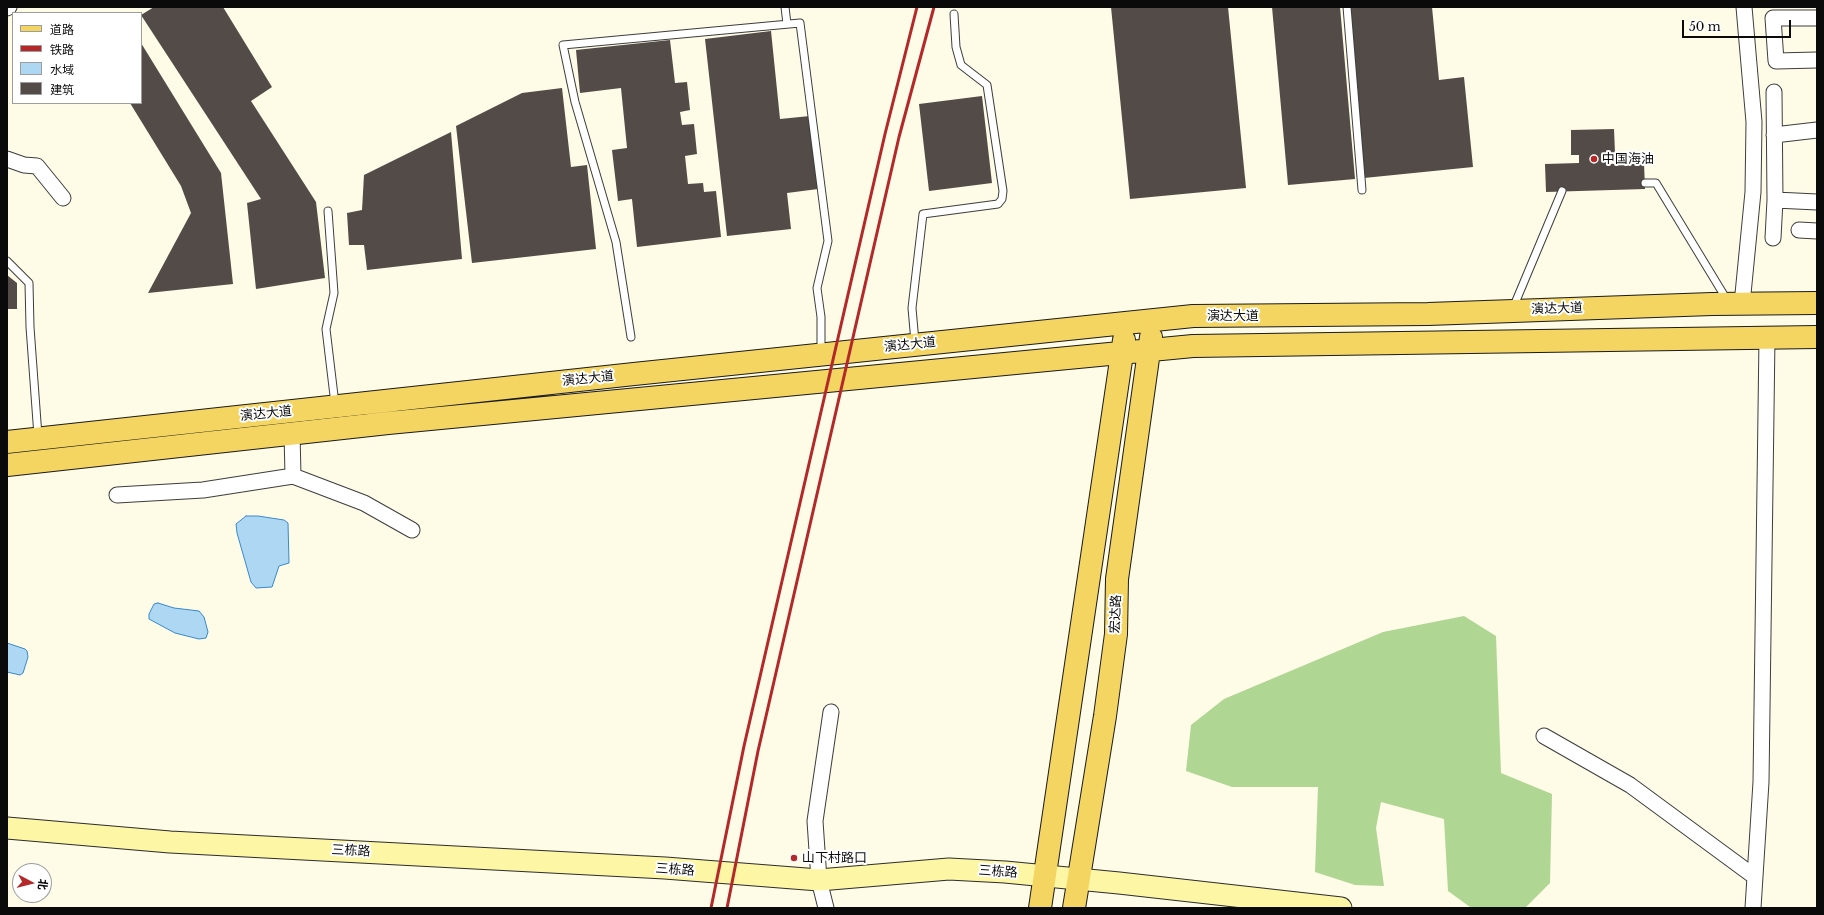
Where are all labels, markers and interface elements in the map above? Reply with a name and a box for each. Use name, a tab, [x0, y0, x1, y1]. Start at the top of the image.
legend	[12, 12, 142, 104]
scale bar	[1684, 12, 1793, 38]
text: 50 m	[1689, 19, 1721, 34]
text: 道路	[50, 22, 74, 37]
text: 铁路	[50, 42, 74, 57]
text: 水域	[50, 62, 74, 77]
text: 建筑	[50, 82, 74, 97]
place label: 中国海油	[1602, 151, 1654, 167]
marker: 中国海油	[1589, 154, 1599, 164]
street label: 演达大道	[1531, 300, 1583, 318]
street label: 演达大道	[1207, 308, 1259, 324]
street label: 演达大道	[883, 335, 937, 355]
street label: 演达大道	[561, 369, 615, 389]
street label: 演达大道	[239, 404, 293, 424]
street label: 宏达路	[1108, 594, 1124, 634]
street label: 三栋路	[331, 842, 371, 860]
place label: 山下村路口	[802, 850, 867, 866]
marker: 山下村路口	[789, 853, 799, 863]
street label: 三栋路	[655, 861, 695, 879]
north arrow	[12, 863, 52, 903]
street label: 三栋路	[978, 863, 1018, 881]
text: 北	[35, 878, 51, 891]

